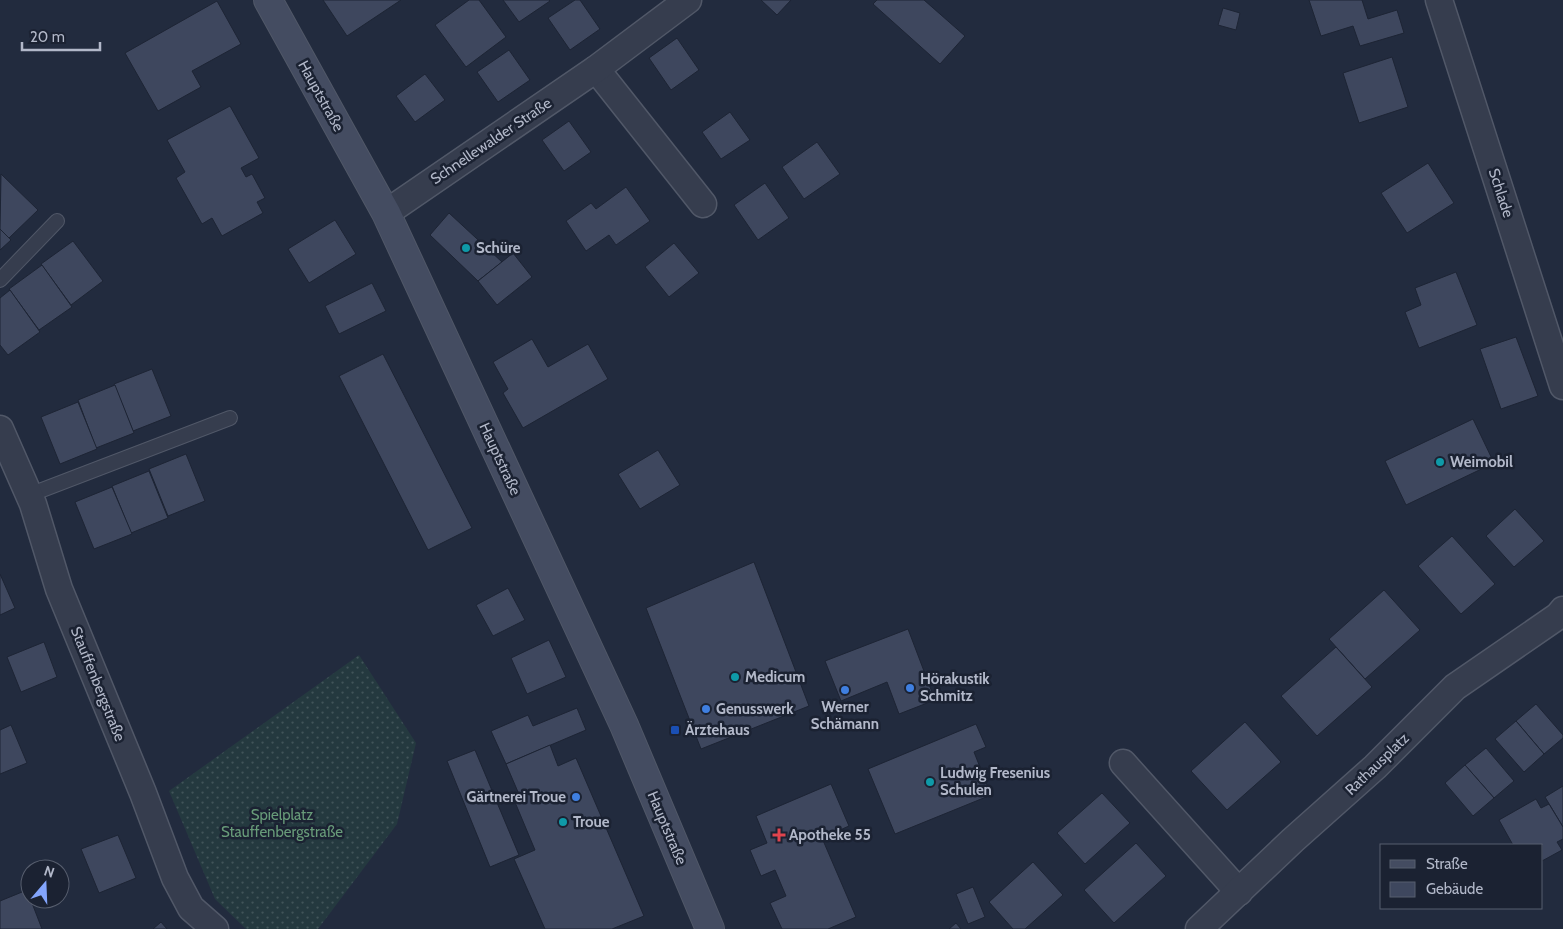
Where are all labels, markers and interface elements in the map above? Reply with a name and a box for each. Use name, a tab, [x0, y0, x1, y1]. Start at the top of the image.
scale bar	[22, 20, 100, 52]
text: 20 m	[30, 28, 65, 46]
street label: Hauptstraße	[294, 57, 348, 135]
street label: Schnellewalder Straße	[427, 94, 555, 188]
street label: Schlade	[1485, 166, 1517, 220]
place label: Schüre	[476, 239, 521, 257]
marker: Schüre	[460, 242, 472, 254]
street label: Hauptstraße	[475, 420, 525, 499]
place label: Weimobil	[1450, 453, 1513, 471]
marker: Weimobil	[1434, 456, 1446, 468]
street label: Stauffenbergstraße	[67, 624, 129, 744]
place label: Medicum	[745, 668, 805, 686]
place label: Hörakustik Schmitz	[920, 670, 990, 705]
marker: Medicum	[729, 671, 741, 683]
marker: Hörakustik Schmitz	[904, 682, 916, 694]
marker: Werner Schämann	[839, 684, 851, 696]
place label: Werner Schämann	[811, 698, 879, 733]
place label: Genusswerk	[716, 700, 794, 718]
marker: Genusswerk	[700, 703, 712, 715]
place label: Ärztehaus	[685, 720, 750, 739]
marker: Ärztehaus	[669, 724, 681, 736]
street label: Rathausplatz	[1341, 729, 1413, 799]
place label: Ludwig Fresenius Schulen	[940, 764, 1050, 799]
marker: Ludwig Fresenius Schulen	[924, 776, 936, 788]
place label: Gärtnerei Troue	[467, 788, 566, 806]
street label: Hauptstraße	[643, 789, 691, 868]
marker: Gärtnerei Troue	[570, 791, 582, 803]
park label: Spielplatz Stauffenbergstraße	[221, 806, 343, 841]
place label: Troue	[573, 813, 610, 831]
marker: Troue	[557, 816, 569, 828]
place label: Apotheke 55	[789, 826, 871, 844]
marker: Apotheke 55	[773, 829, 785, 841]
legend	[1380, 844, 1543, 909]
text: Straße	[1426, 855, 1468, 873]
north arrow	[20, 859, 70, 909]
text: N	[42, 862, 57, 882]
text: Gebäude	[1426, 880, 1483, 898]

